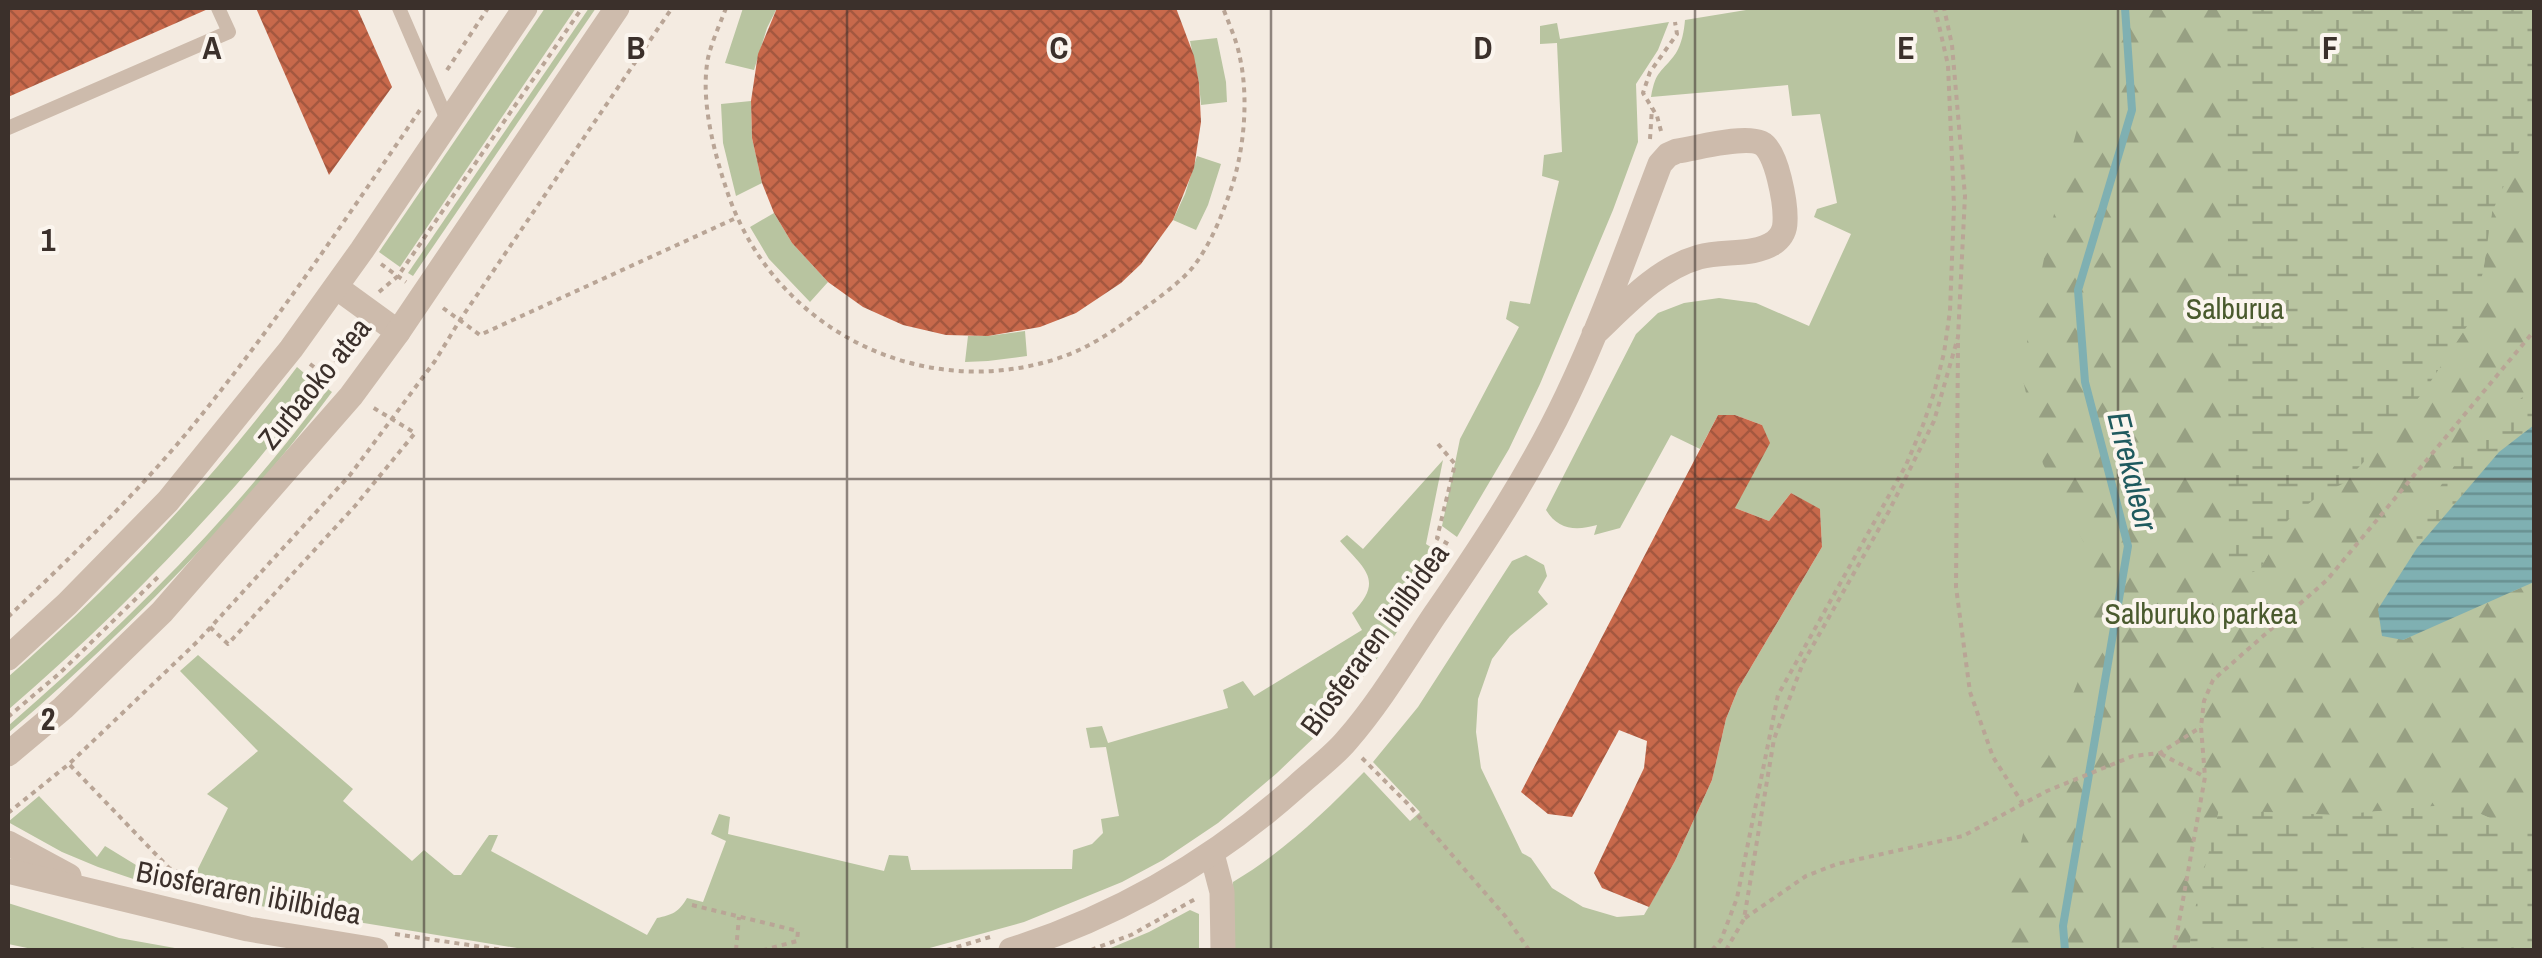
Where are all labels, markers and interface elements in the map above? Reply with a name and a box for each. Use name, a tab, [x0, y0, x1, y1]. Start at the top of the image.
text: A	[203, 26, 222, 69]
text: B	[627, 26, 645, 69]
text: C	[1050, 26, 1068, 69]
text: D	[1474, 26, 1492, 69]
text: E	[1897, 26, 1915, 69]
text: F	[2322, 26, 2338, 69]
text: 1	[41, 218, 56, 261]
park label: Salburua	[2186, 288, 2285, 328]
street label: Zurbaoko atea	[249, 309, 380, 457]
water label: Errekaleor	[2097, 407, 2169, 536]
street label: Biosferaren ibilbidea	[1291, 535, 1457, 743]
park label: Salburuko parkea	[2105, 593, 2298, 633]
text: 2	[41, 697, 55, 740]
street label: Biosferaren ibilbidea	[133, 851, 365, 933]

